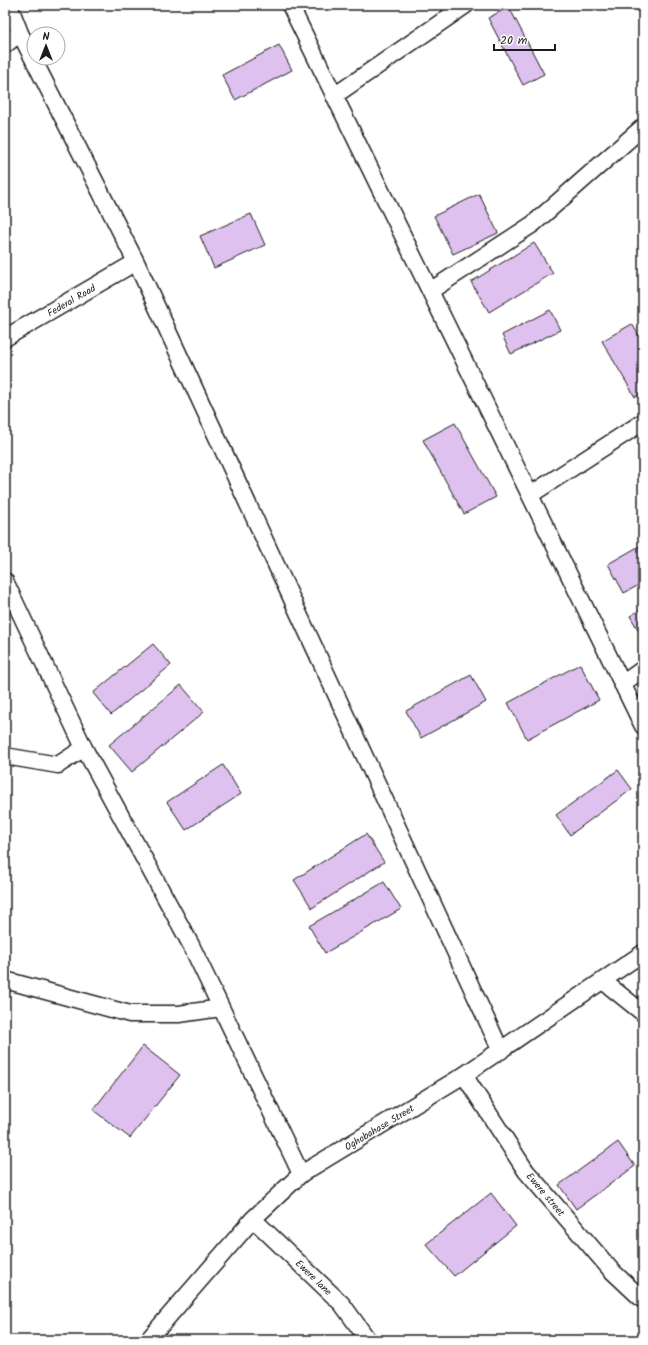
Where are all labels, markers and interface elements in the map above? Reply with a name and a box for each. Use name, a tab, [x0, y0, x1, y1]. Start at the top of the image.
north arrow	[26, 26, 66, 66]
scale bar	[494, 26, 555, 52]
text: N	[43, 28, 50, 46]
text: 20 m	[500, 31, 528, 50]
street label: Federal Road	[44, 280, 100, 321]
street label: Oghobahase Street	[342, 1101, 418, 1155]
street label: Ewere street	[522, 1169, 569, 1220]
street label: Ewere lane	[291, 1256, 336, 1300]

